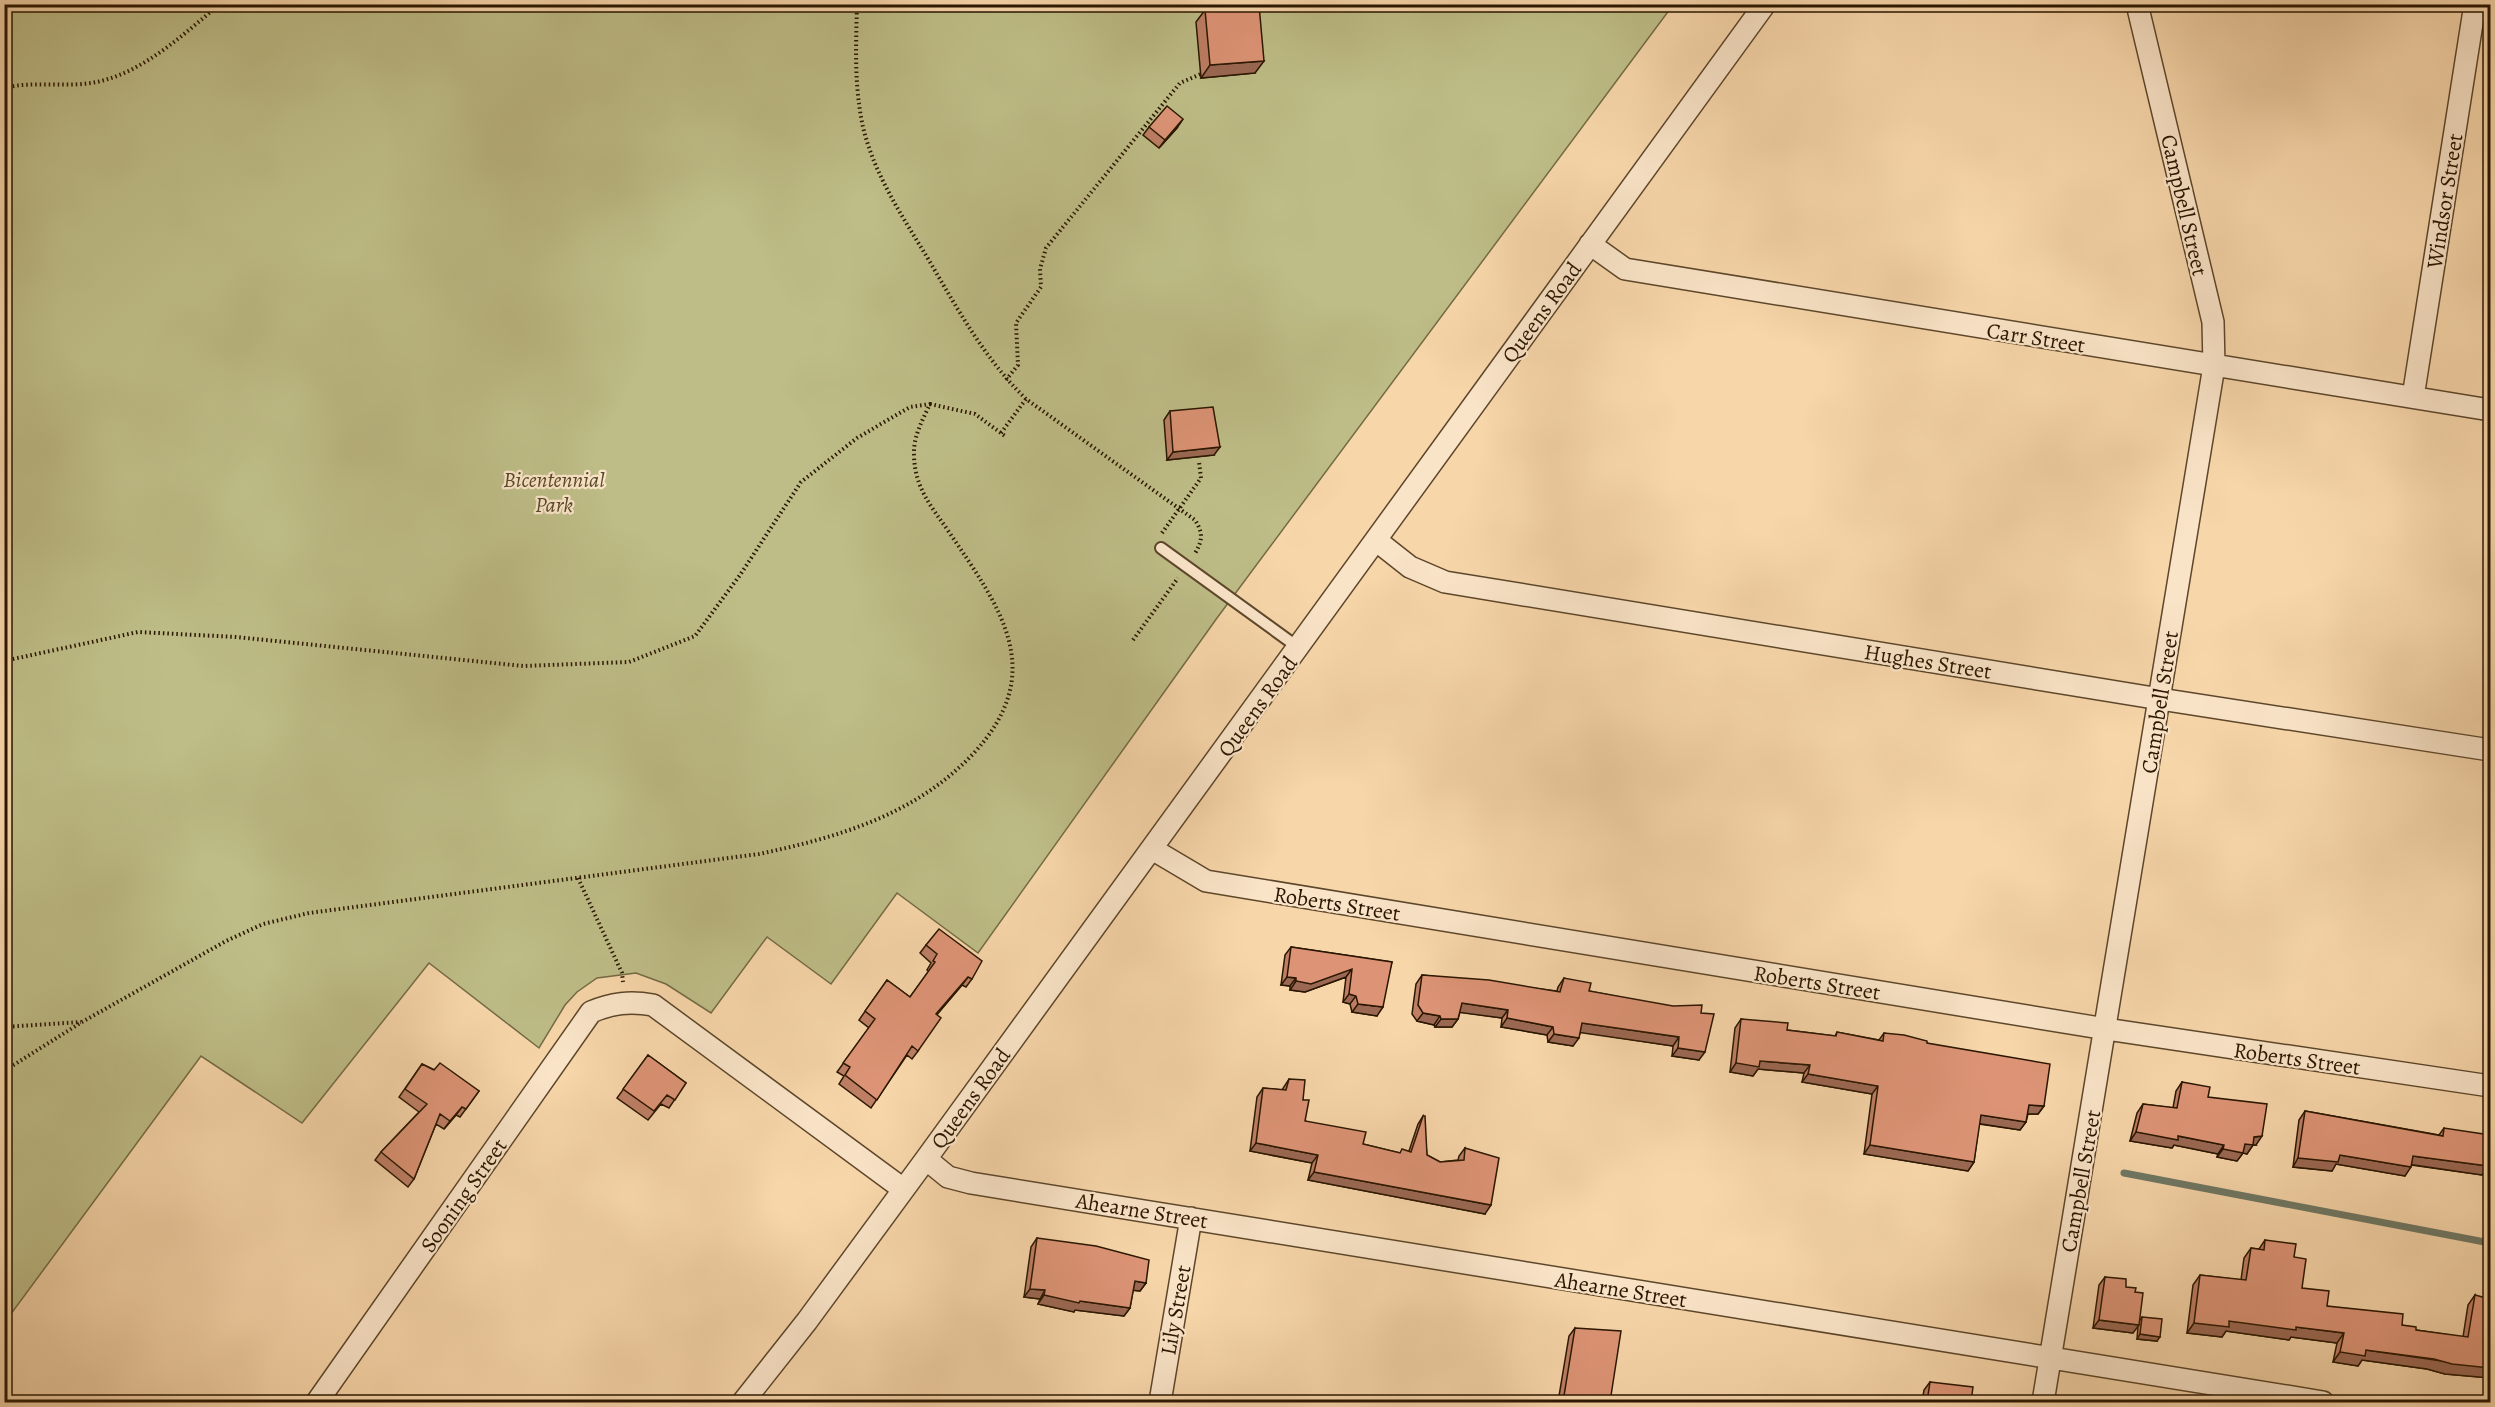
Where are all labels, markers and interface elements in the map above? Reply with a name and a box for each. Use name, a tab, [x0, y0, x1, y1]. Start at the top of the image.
street label: Windsor Street	[2419, 131, 2470, 272]
street label: Campbell Street	[2153, 132, 2215, 279]
street label: Queens Road	[1495, 256, 1589, 369]
street label: Carr Street	[1984, 315, 2087, 361]
park label: Bicentennial Park	[503, 465, 605, 520]
street label: Campbell Street	[2134, 629, 2186, 776]
street label: Hughes Street	[1862, 637, 1994, 687]
street label: Queens Road	[1211, 650, 1305, 763]
street label: Roberts Street	[1271, 879, 1402, 929]
street label: Roberts Street	[1751, 958, 1882, 1008]
street label: Roberts Street	[2232, 1035, 2362, 1083]
street label: Queens Road	[924, 1042, 1018, 1155]
street label: Campbell Street	[2054, 1108, 2108, 1255]
street label: Sooning Street	[413, 1133, 514, 1259]
street label: Ahearne Street	[1073, 1186, 1210, 1236]
street label: Lily Street	[1153, 1263, 1199, 1358]
street label: Ahearne Street	[1552, 1265, 1689, 1315]

